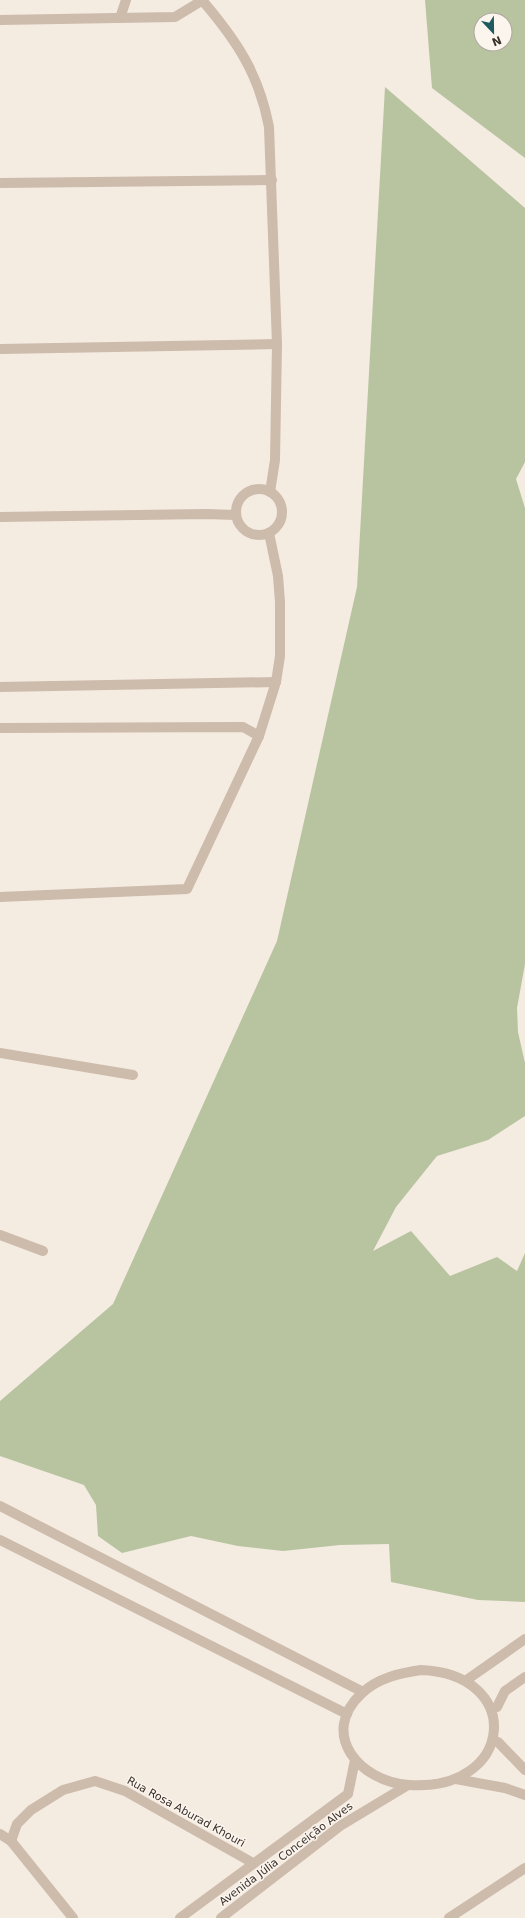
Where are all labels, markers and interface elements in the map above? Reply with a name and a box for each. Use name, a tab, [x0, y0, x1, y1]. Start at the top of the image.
north arrow	[473, 12, 513, 52]
text: N	[490, 33, 503, 49]
street label: Rua Rosa Aburad Khouri	[125, 1774, 247, 1850]
street label: Avenida Júlia Conceição Alves	[217, 1799, 356, 1908]

